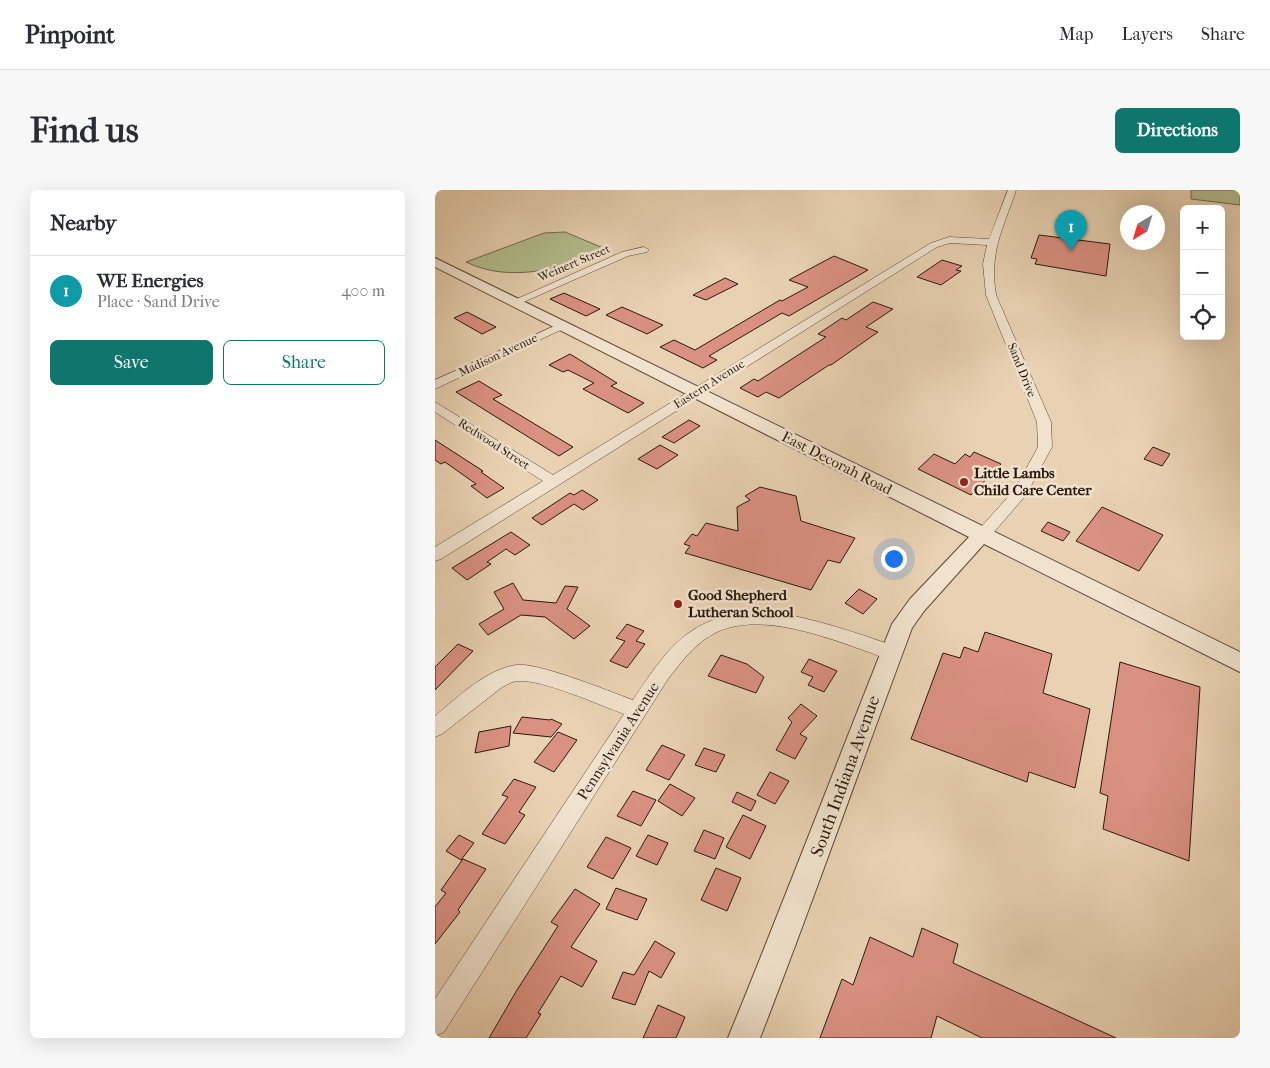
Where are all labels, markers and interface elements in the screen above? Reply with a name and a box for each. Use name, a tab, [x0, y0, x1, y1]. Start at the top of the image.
text: Pinpoint	[25, 21, 115, 49]
text: Map	[1059, 24, 1093, 45]
text: Layers	[1121, 24, 1173, 45]
text: Share	[1201, 24, 1245, 45]
button: Directions	[1115, 108, 1240, 153]
text: Find us	[30, 110, 139, 151]
north arrow	[1120, 205, 1165, 250]
map controls	[1180, 205, 1225, 340]
button: +	[1180, 205, 1225, 250]
pin: 1	[1055, 210, 1087, 251]
text: Nearby	[50, 211, 116, 235]
street label: Weinert Street	[535, 241, 613, 285]
button: −	[1180, 250, 1225, 295]
text: WE Energies	[97, 270, 203, 292]
text: 1	[63, 281, 69, 300]
text: 400 m	[341, 281, 385, 300]
text: Place · Sand Drive	[97, 292, 220, 311]
button: locate	[1180, 295, 1225, 340]
street label: Madison Avenue	[456, 331, 540, 379]
button: Save	[50, 340, 213, 385]
button: Share	[223, 340, 385, 385]
street label: Sand Drive	[1005, 341, 1039, 399]
street label: Eastern Avenue	[671, 357, 747, 411]
street label: Redwood Street	[456, 416, 533, 473]
street label: East Decorah Road	[779, 427, 896, 499]
place label: Little Lambs Child Care Center	[974, 464, 1092, 499]
marker: Little Lambs Child Care Center	[958, 476, 970, 488]
your location	[881, 546, 907, 572]
place label: Good Shepherd Lutheran School	[688, 586, 795, 621]
marker: Good Shepherd Lutheran School	[672, 598, 684, 610]
street label: Pennsylvania Avenue	[573, 678, 663, 803]
street label: South Indiana Avenue	[806, 692, 884, 860]

